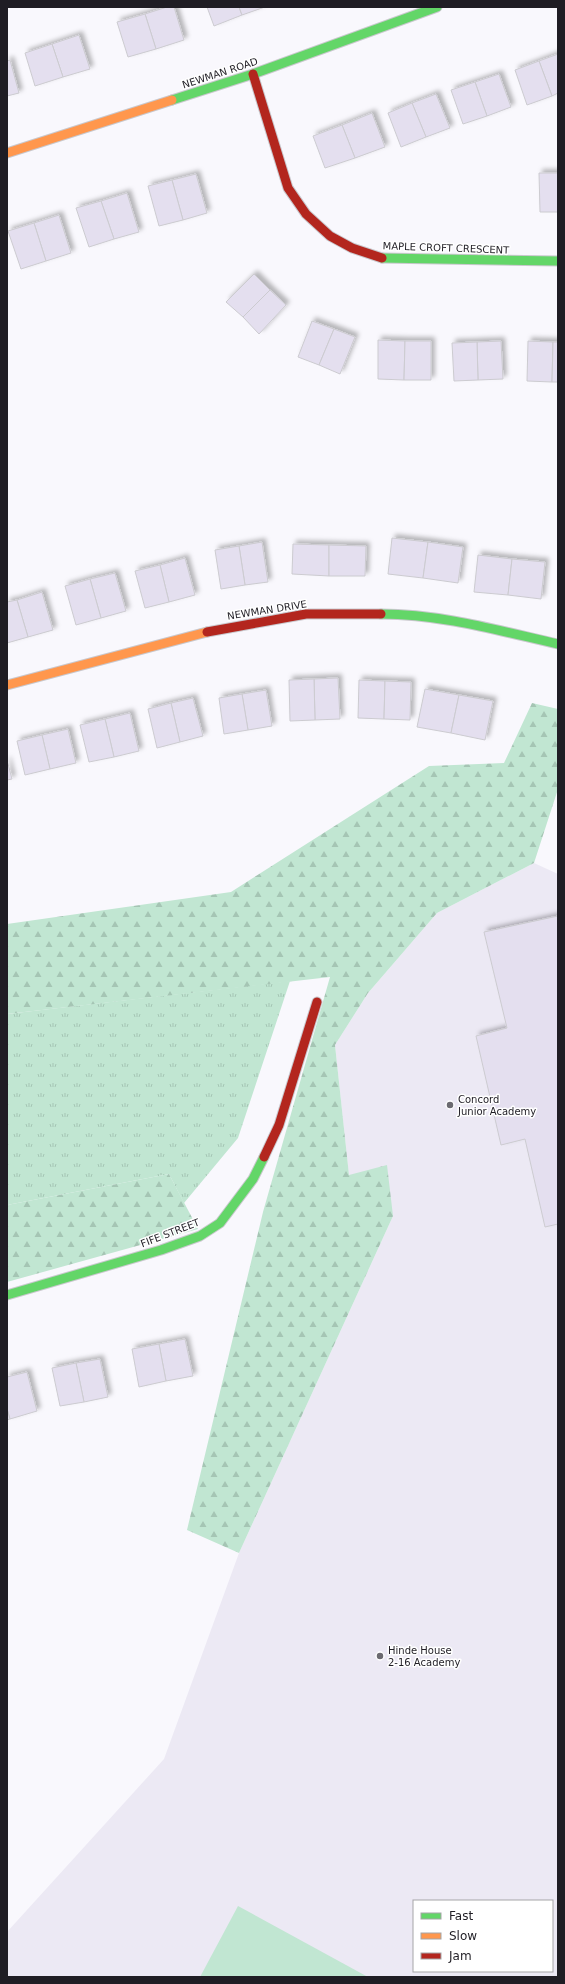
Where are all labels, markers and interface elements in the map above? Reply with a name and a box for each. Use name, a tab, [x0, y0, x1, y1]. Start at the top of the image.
street label: NEWMAN ROAD	[181, 55, 260, 90]
street label: MAPLE CROFT CRESCENT	[382, 240, 510, 256]
street label: NEWMAN DRIVE	[226, 598, 308, 622]
place label: Concord Junior Academy	[457, 1094, 536, 1117]
marker: Concord Junior Academy	[445, 1100, 455, 1110]
street label: FIFE STREET	[139, 1216, 202, 1249]
place label: Hinde House 2-16 Academy	[388, 1645, 460, 1668]
marker: Hinde House 2-16 Academy	[375, 1651, 385, 1661]
legend	[413, 1900, 553, 1972]
text: Fast	[449, 1909, 473, 1923]
text: Slow	[449, 1929, 477, 1943]
text: Jam	[448, 1949, 472, 1963]

